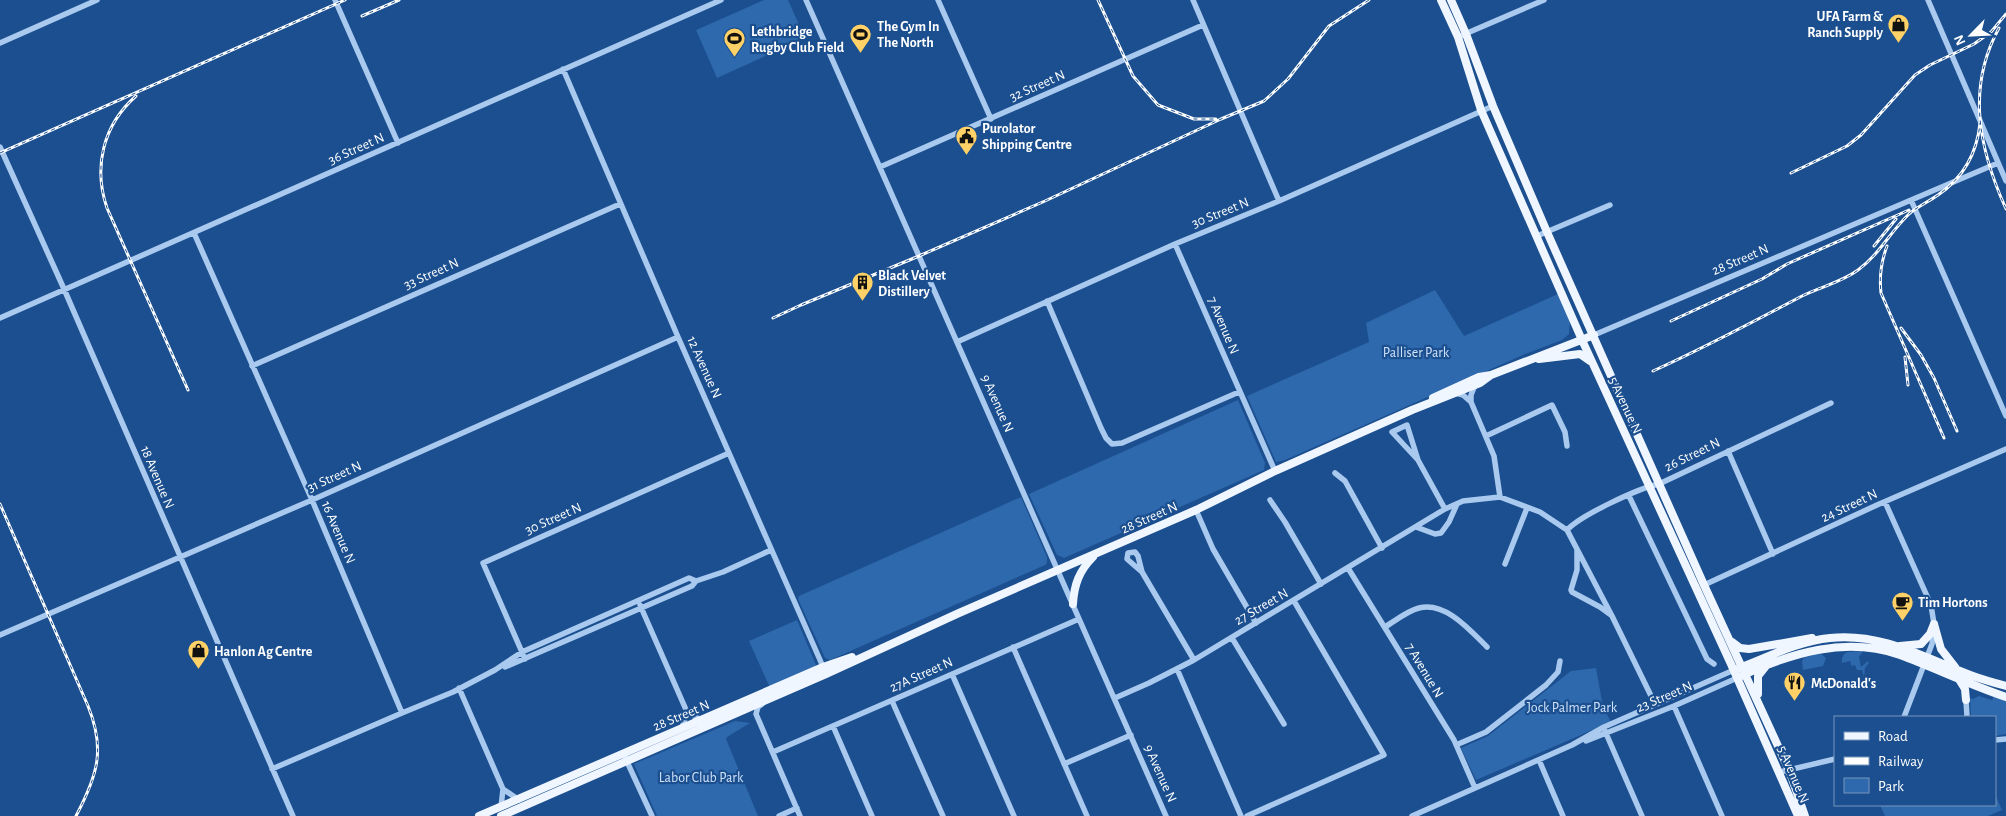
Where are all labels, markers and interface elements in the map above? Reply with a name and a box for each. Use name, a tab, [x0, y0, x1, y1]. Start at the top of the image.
place label: UFA Farm & Ranch Supply	[1807, 10, 1884, 40]
north arrow	[1946, 10, 1996, 60]
shop icon: UFA Farm & Ranch Supply	[1887, 12, 1911, 43]
place label: The Gym In The North	[877, 20, 940, 50]
sports icon: The Gym In The North	[849, 22, 873, 53]
place label: Lethbridge Rugby Club Field	[751, 25, 845, 55]
sports icon: Lethbridge Rugby Club Field	[723, 27, 747, 58]
text: N	[1952, 33, 1968, 47]
street label: 32 Street N	[1007, 67, 1067, 104]
place label: Purolator Shipping Centre	[982, 122, 1072, 152]
public building icon: Purolator Shipping Centre	[954, 124, 978, 155]
street label: 36 Street N	[326, 130, 386, 167]
street label: 30 Street N	[1190, 195, 1251, 231]
street label: 28 Street N	[1710, 242, 1771, 278]
street label: 33 Street N	[402, 256, 461, 292]
place label: Black Velvet Distillery	[878, 269, 946, 299]
building icon: Black Velvet Distillery	[850, 271, 874, 302]
street label: 7 Avenue N	[1205, 295, 1241, 356]
street label: 12 Avenue N	[684, 334, 724, 400]
park label: Palliser Park	[1383, 346, 1450, 360]
street label: 9 Avenue N	[978, 372, 1016, 434]
street label: 5 Avenue N	[1606, 375, 1644, 436]
street label: 26 Street N	[1662, 435, 1723, 474]
street label: 18 Avenue N	[138, 444, 177, 511]
street label: 31 Street N	[305, 459, 364, 495]
street label: 24 Street N	[1819, 487, 1880, 525]
street label: 16 Avenue N	[319, 499, 357, 566]
street label: 28 Street N	[1119, 499, 1180, 537]
street label: 30 Street N	[523, 500, 584, 538]
street label: 27 Street N	[1232, 586, 1291, 628]
cafe icon: Tim Hortons	[1890, 590, 1914, 621]
place label: Tim Hortons	[1918, 596, 1988, 610]
shop icon: Hanlon Ag Centre	[186, 639, 210, 670]
street label: 7 Avenue N	[1402, 641, 1446, 700]
place label: Hanlon Ag Centre	[214, 645, 313, 659]
street label: 27A Street N	[888, 655, 955, 695]
restaurant icon: McDonald's	[1783, 671, 1807, 702]
place label: McDonald's	[1811, 677, 1876, 691]
street label: 23 Street N	[1634, 679, 1694, 715]
street label: 28 Street N	[651, 698, 712, 734]
park label: Jock Palmer Park	[1527, 701, 1618, 715]
legend	[1834, 716, 1996, 806]
text: Road	[1878, 729, 1908, 744]
street label: 9 Avenue N	[1141, 742, 1179, 804]
street label: 5 Avenue N	[1775, 744, 1811, 805]
text: Railway	[1878, 754, 1924, 769]
park label: Labor Club Park	[659, 771, 744, 785]
text: Park	[1878, 779, 1904, 794]

